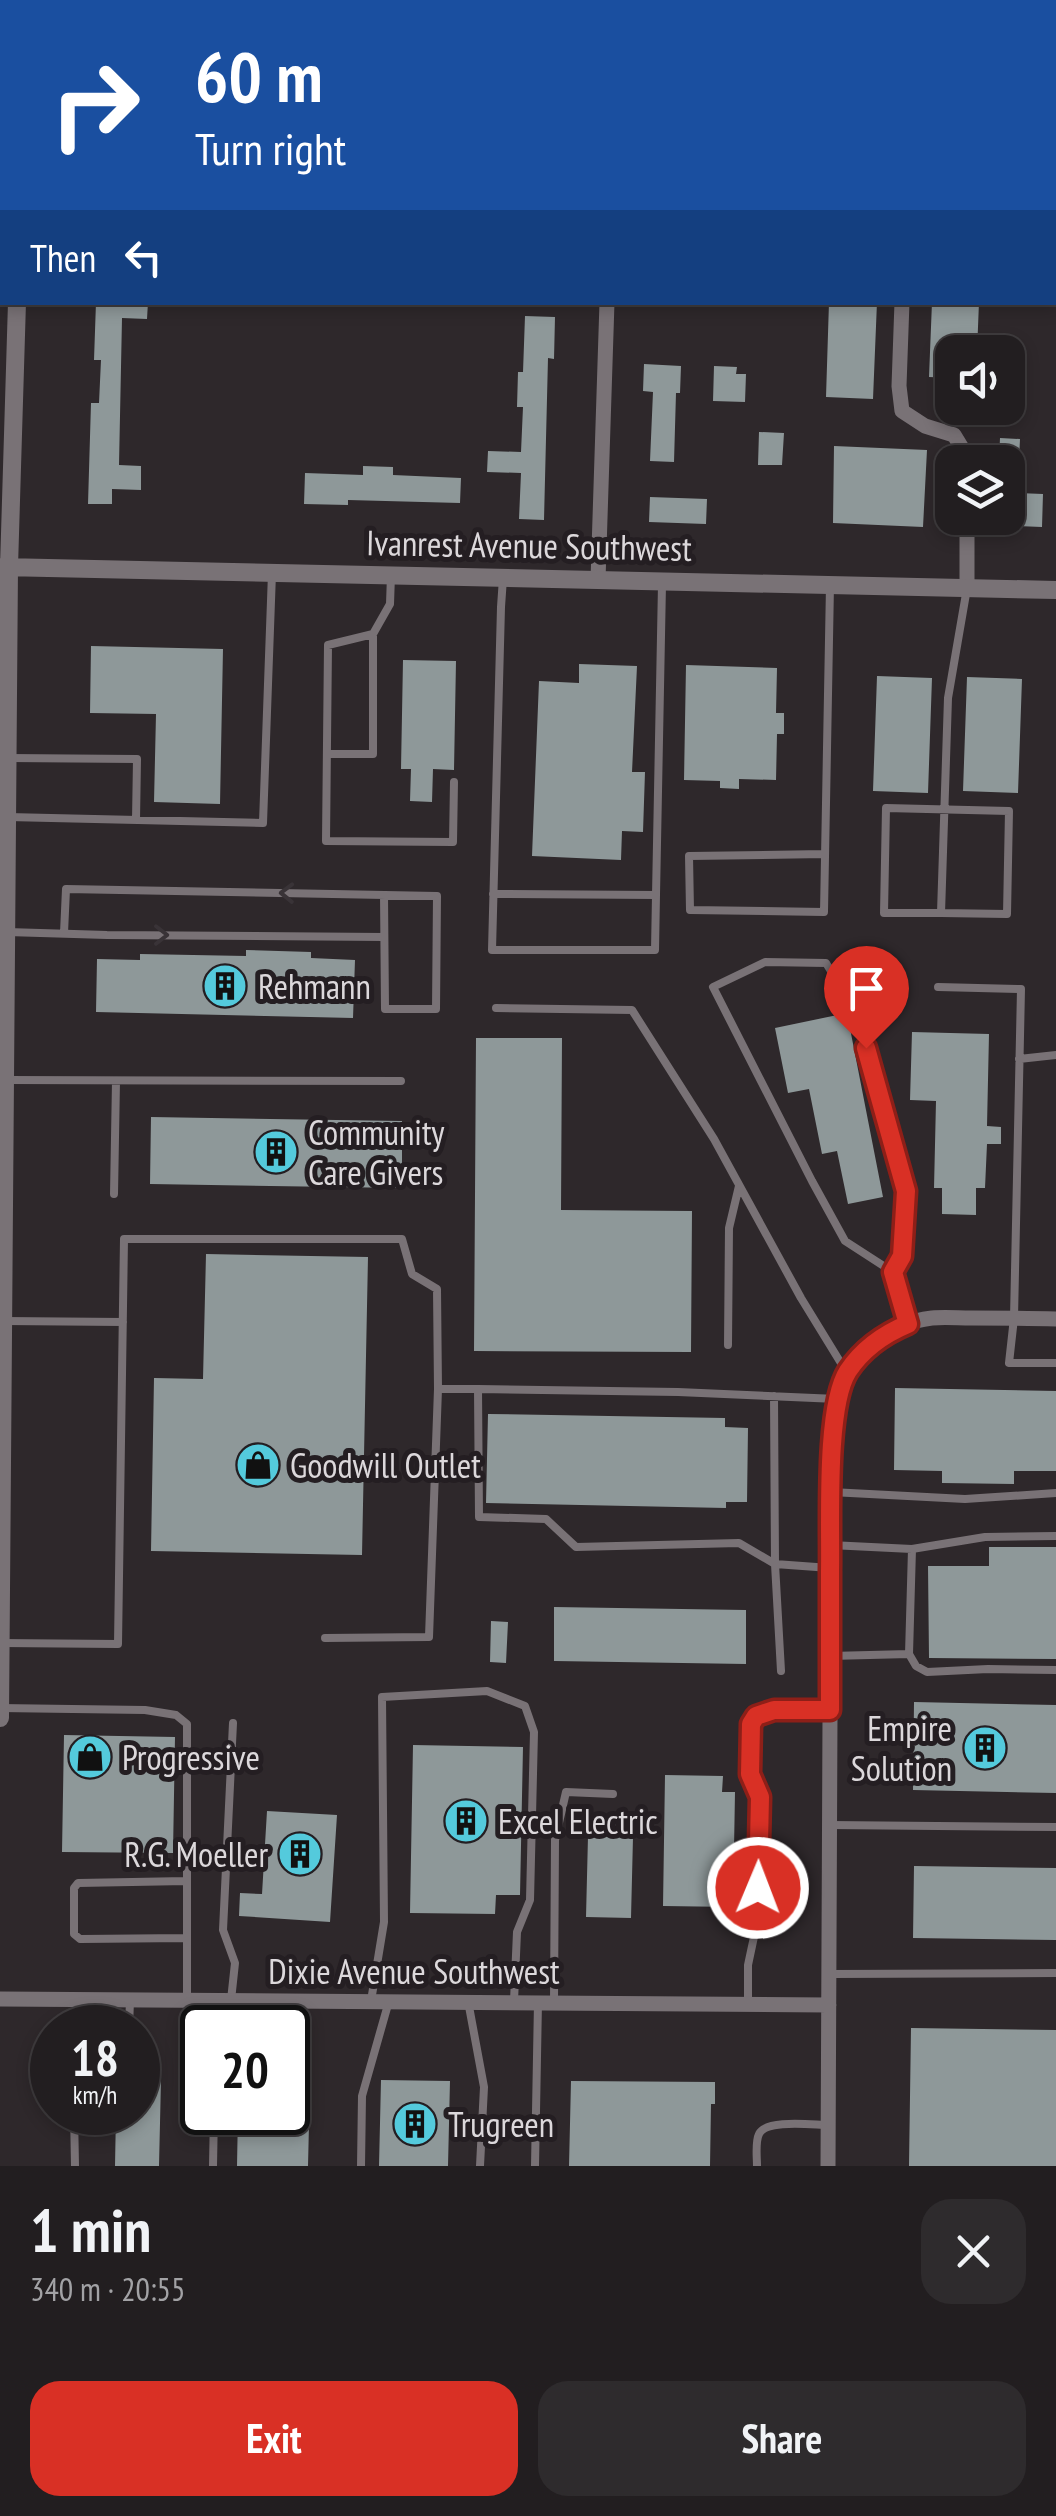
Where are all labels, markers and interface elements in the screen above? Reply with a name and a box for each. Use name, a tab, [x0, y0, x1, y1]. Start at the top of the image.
text: 60 m	[195, 31, 323, 121]
icon: right	[30, 40, 160, 170]
text: Turn right	[195, 119, 346, 177]
icon: left	[116, 230, 171, 285]
text: Then	[30, 233, 96, 282]
map controls	[935, 335, 1025, 535]
button: sound	[935, 335, 1025, 425]
button: layers	[935, 445, 1025, 535]
street label: Ivanrest Avenue Southwest	[366, 519, 693, 571]
one-way arrow	[278, 883, 294, 904]
one-way arrow	[154, 925, 170, 946]
pin	[824, 946, 909, 1049]
icon: arrive	[839, 961, 894, 1016]
building icon: Rehmann	[202, 963, 248, 1009]
place label: Rehmann	[258, 963, 371, 1009]
place label: Community Care Givers	[308, 1109, 445, 1195]
building icon: Community Care Givers	[253, 1129, 299, 1175]
shop icon: Goodwill Outlet	[235, 1442, 281, 1488]
place label: Goodwill Outlet	[290, 1442, 481, 1488]
place label: Empire Solution	[851, 1705, 952, 1791]
building icon: Empire Solution	[962, 1725, 1008, 1771]
shop icon: Progressive	[67, 1734, 113, 1780]
place label: Progressive	[122, 1734, 260, 1780]
building icon: Excel Electric	[443, 1798, 489, 1844]
place label: Excel Electric	[498, 1798, 658, 1844]
place label: R.G. Moeller	[124, 1831, 268, 1877]
building icon: R.G. Moeller	[277, 1831, 323, 1877]
position arrow	[706, 1836, 810, 1940]
street label: Dixie Avenue Southwest	[268, 1948, 560, 1994]
speed limit sign: 20	[180, 2005, 310, 2135]
text: 18	[71, 2025, 119, 2090]
text: km/h	[73, 2079, 117, 2111]
building icon: Trugreen	[392, 2101, 438, 2147]
place label: Trugreen	[448, 2101, 554, 2147]
text: 1 min	[30, 2191, 151, 2269]
button: close	[921, 2199, 1026, 2304]
text: 340 m · 20:55	[30, 2268, 185, 2310]
button: Exit	[30, 2381, 518, 2496]
button: Share	[538, 2381, 1026, 2496]

